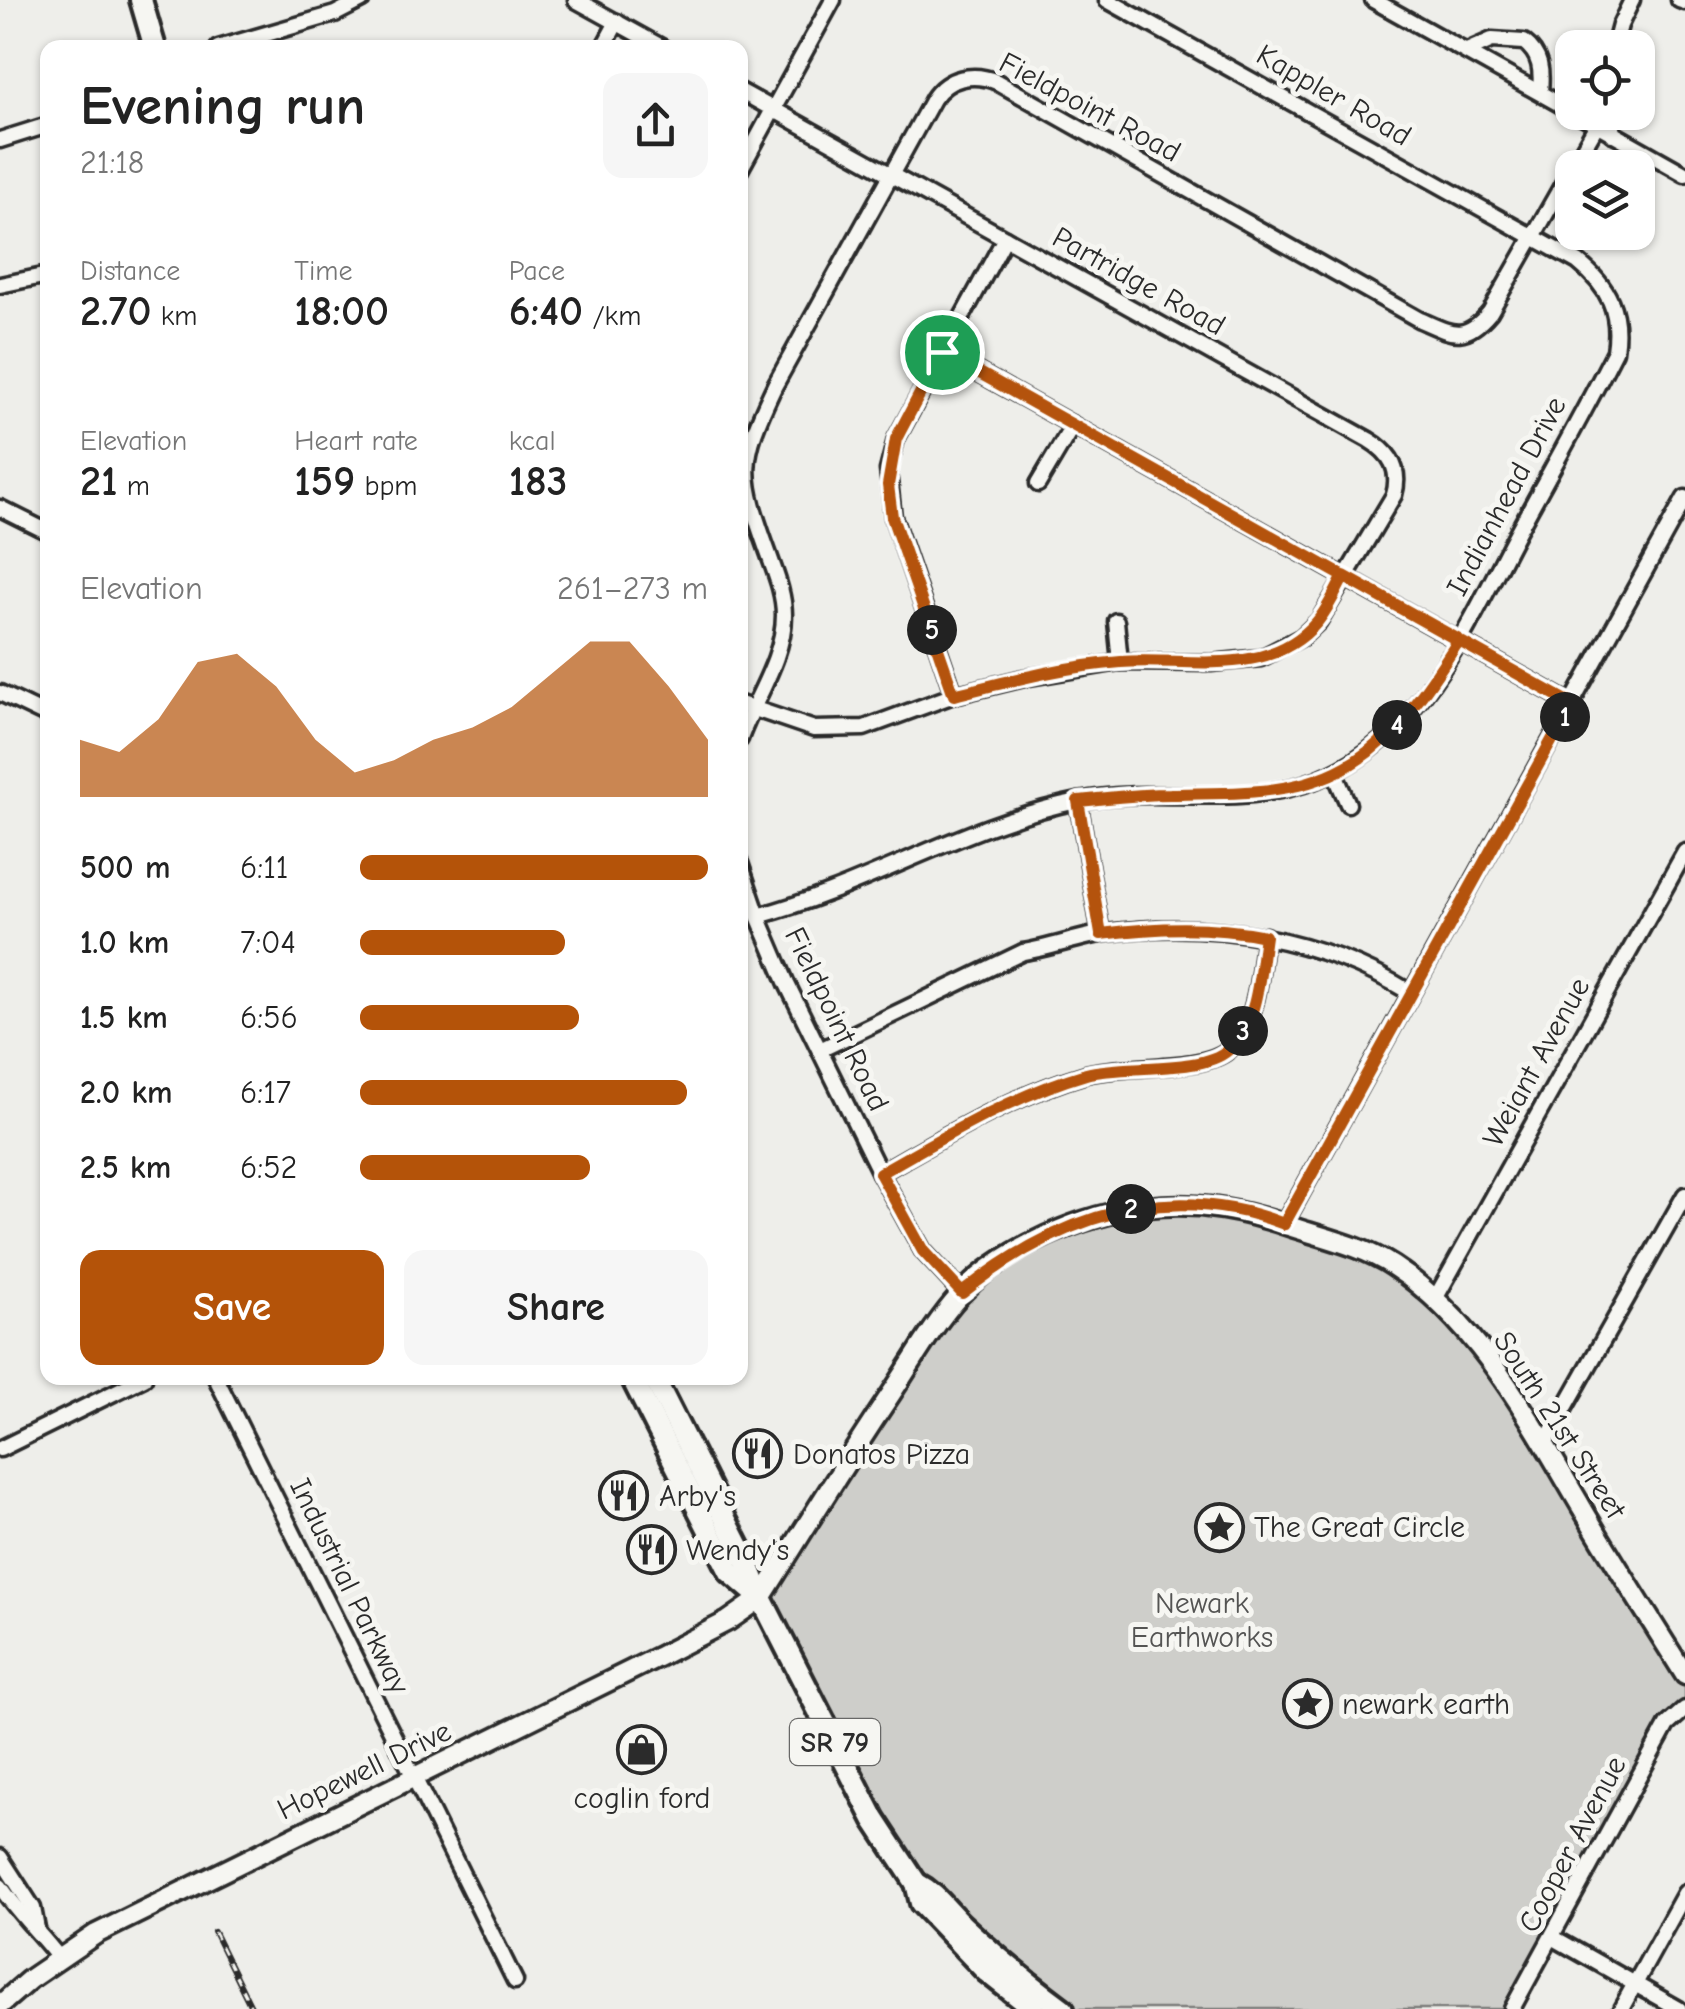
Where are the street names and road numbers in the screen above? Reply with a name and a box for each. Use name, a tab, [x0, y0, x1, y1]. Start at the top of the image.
street label: Kappler Road	[1250, 37, 1417, 154]
street label: Fieldpoint Road	[993, 45, 1186, 170]
street label: Partridge Road	[1046, 220, 1231, 343]
street label: Indianhead Drive	[1439, 391, 1574, 602]
street label: Fieldpoint Road	[777, 922, 896, 1117]
street label: Weiant Avenue	[1476, 972, 1597, 1153]
street label: South 21st Street	[1486, 1325, 1634, 1527]
street label: Industrial Parkway	[282, 1473, 417, 1700]
street label: Hopewell Drive	[272, 1713, 457, 1828]
road number: SR 79	[790, 1719, 880, 1765]
street label: Cooper Avenue	[1511, 1750, 1634, 1938]

